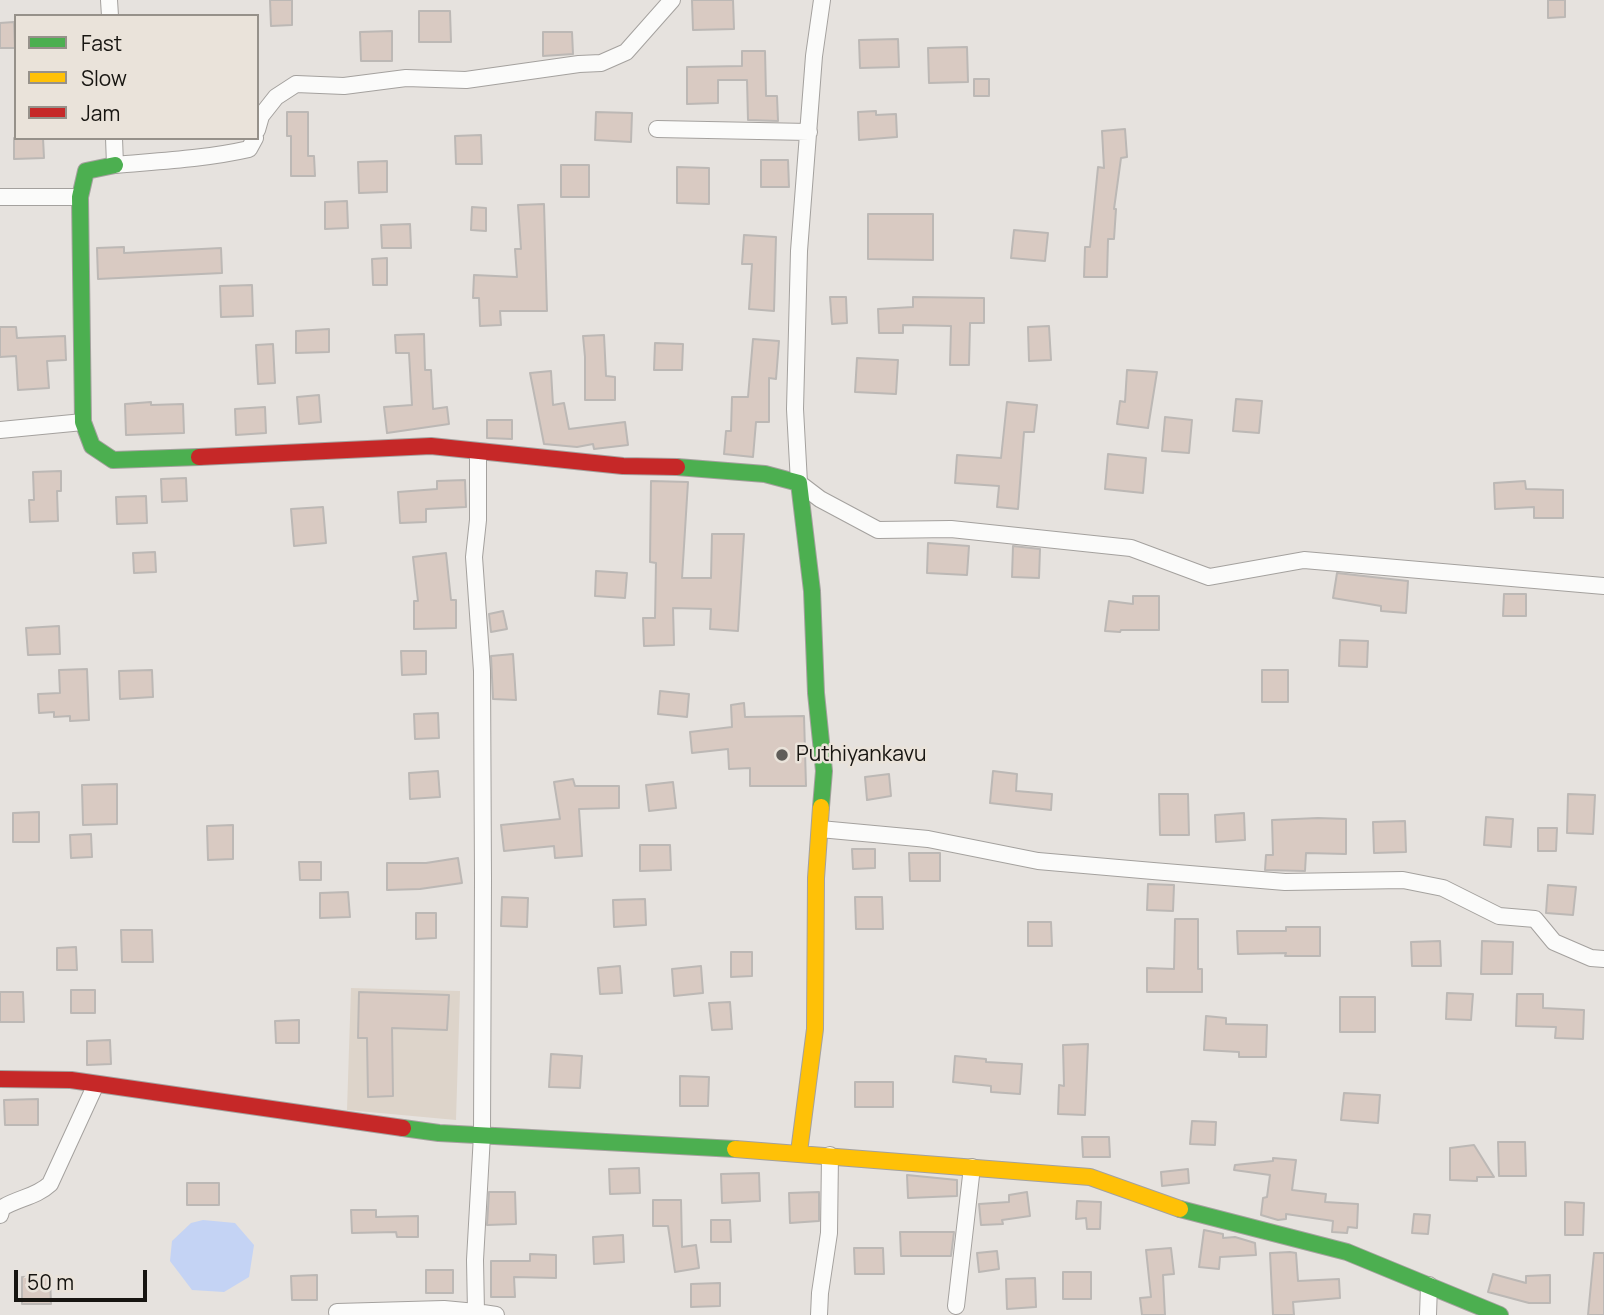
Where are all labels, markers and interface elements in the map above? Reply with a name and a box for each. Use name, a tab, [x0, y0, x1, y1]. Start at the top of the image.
legend	[14, 14, 259, 140]
text: Fast	[81, 29, 122, 57]
text: Slow	[81, 64, 127, 92]
text: Jam	[81, 99, 120, 127]
place label: Puthiyankavu	[796, 742, 927, 768]
marker: Puthiyankavu	[774, 747, 790, 763]
scale bar	[18, 1256, 150, 1300]
text: 50 m	[27, 1268, 74, 1296]

